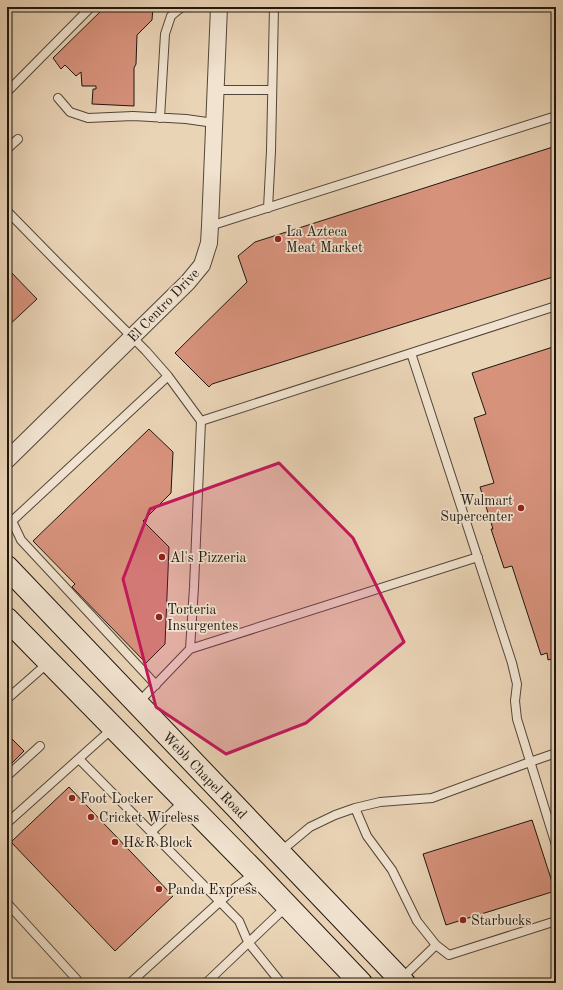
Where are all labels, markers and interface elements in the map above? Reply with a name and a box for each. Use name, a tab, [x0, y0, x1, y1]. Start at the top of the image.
place label: La Azteca Meat Market	[286, 225, 363, 255]
marker: La Azteca Meat Market	[273, 234, 283, 244]
street label: El Centro Drive	[125, 266, 202, 345]
place label: Walmart Supercenter	[440, 494, 513, 524]
marker: Walmart Supercenter	[516, 503, 526, 513]
place label: Al's Pizzeria	[170, 551, 246, 565]
marker: Al's Pizzeria	[157, 552, 167, 562]
place label: Torteria Insurgentes	[167, 603, 238, 633]
marker: Torteria Insurgentes	[154, 612, 164, 622]
street label: Webb Chapel Road	[159, 730, 249, 822]
place label: Foot Locker	[80, 792, 153, 806]
marker: Foot Locker	[67, 793, 77, 803]
place label: Cricket Wireless	[99, 811, 199, 825]
marker: Cricket Wireless	[86, 812, 96, 822]
place label: H&R Block	[123, 836, 193, 850]
marker: H&R Block	[110, 837, 120, 847]
place label: Panda Express	[167, 883, 257, 897]
marker: Panda Express	[154, 884, 164, 894]
place label: Starbucks	[471, 914, 531, 928]
marker: Starbucks	[458, 915, 468, 925]

